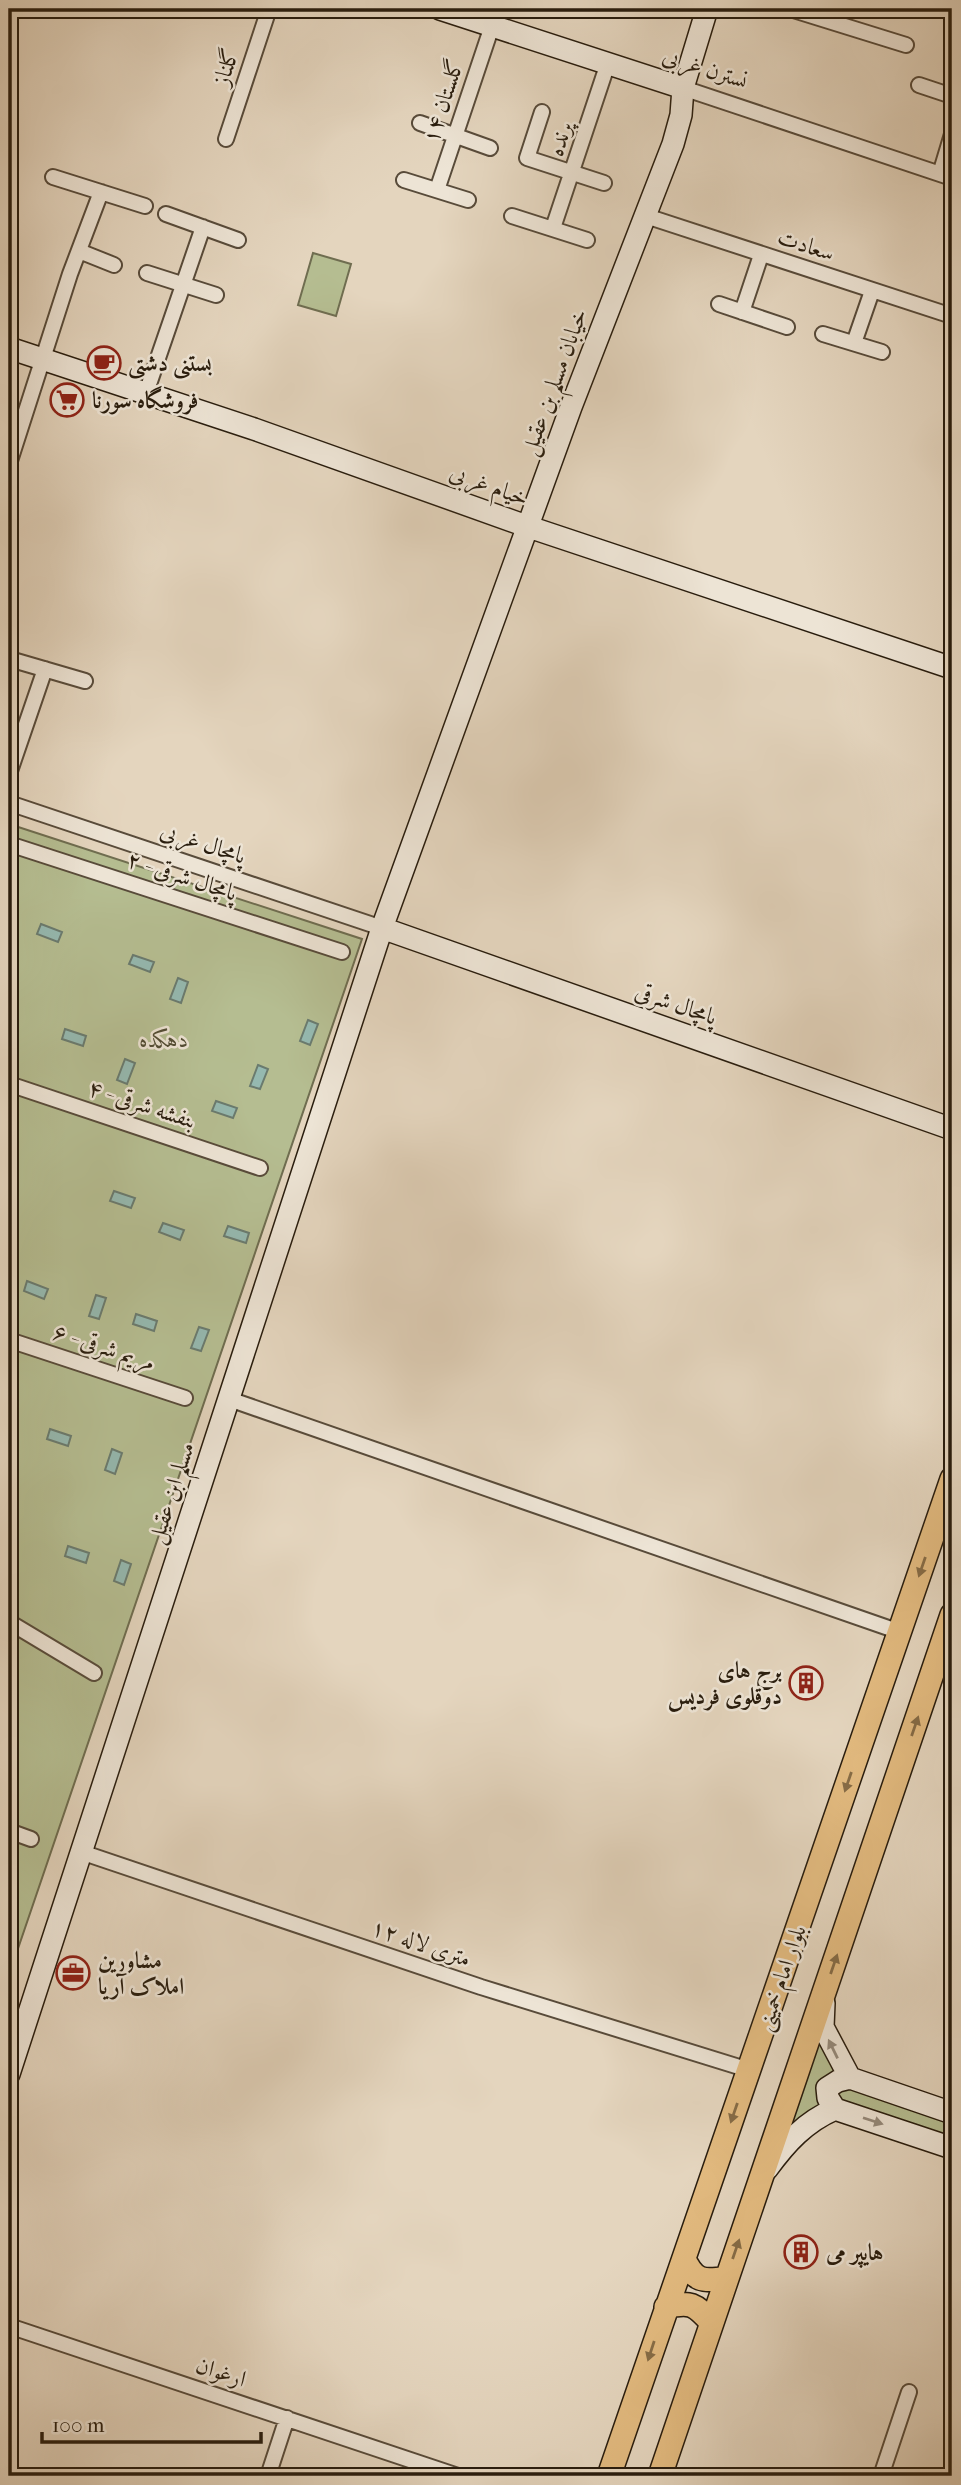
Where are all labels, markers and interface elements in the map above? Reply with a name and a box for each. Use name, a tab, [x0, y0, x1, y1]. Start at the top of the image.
street label: نسترن غربی	[658, 42, 751, 96]
street label: گلناز	[206, 44, 245, 91]
street label: گلستان ۱۴	[416, 55, 469, 146]
street label: پرنده	[542, 117, 580, 160]
street label: سعادت	[774, 223, 838, 267]
street label: خیابان مسلم بن عقیل	[515, 305, 601, 462]
cafe icon: بستنی دشتی	[85, 344, 123, 382]
place label: بستنی دشتی	[128, 350, 213, 380]
supermarket icon: فروشگاه سورنا	[48, 381, 86, 419]
place label: فروشگاه سورنا	[92, 385, 199, 415]
street label: خیام غربی	[444, 458, 532, 517]
street label: پامچال غربی	[156, 817, 251, 873]
street label: پامچال شرقی - ۲	[123, 846, 242, 910]
street label: پامچال شرقی	[631, 977, 722, 1034]
park label: دهکده	[139, 1026, 189, 1053]
street label: بنفشه شرقی - ۴	[84, 1074, 199, 1136]
street label: مریم شرقی - ۶	[48, 1318, 158, 1382]
street label: مسلم ابن عقیل	[142, 1439, 209, 1550]
one-way arrow	[916, 1557, 927, 1578]
place label: برج های دوقلوی فردیس	[668, 1657, 782, 1712]
building icon: برج های دوقلوی فردیس	[787, 1664, 825, 1702]
one-way arrow	[910, 1715, 921, 1736]
one-way arrow	[842, 1772, 853, 1793]
street label: ۱۲ متری لاله	[368, 1913, 474, 1973]
street label: بلوار امام خمینی	[750, 1921, 817, 2037]
place label: مشاورین املاک آریا	[98, 1947, 184, 2000]
office icon: مشاورین املاک آریا	[54, 1954, 92, 1992]
one-way arrow	[830, 1954, 840, 1975]
one-way arrow	[828, 2039, 839, 2059]
one-way arrow	[728, 2103, 739, 2124]
one-way arrow	[863, 2116, 884, 2127]
building icon: هایپر می	[782, 2233, 820, 2271]
one-way arrow	[731, 2238, 742, 2259]
place label: هایپر می	[825, 2239, 883, 2268]
one-way arrow	[645, 2341, 656, 2362]
street label: ارغوان	[192, 2351, 250, 2394]
scale bar	[42, 2401, 261, 2445]
text: 100 m	[52, 2413, 105, 2437]

